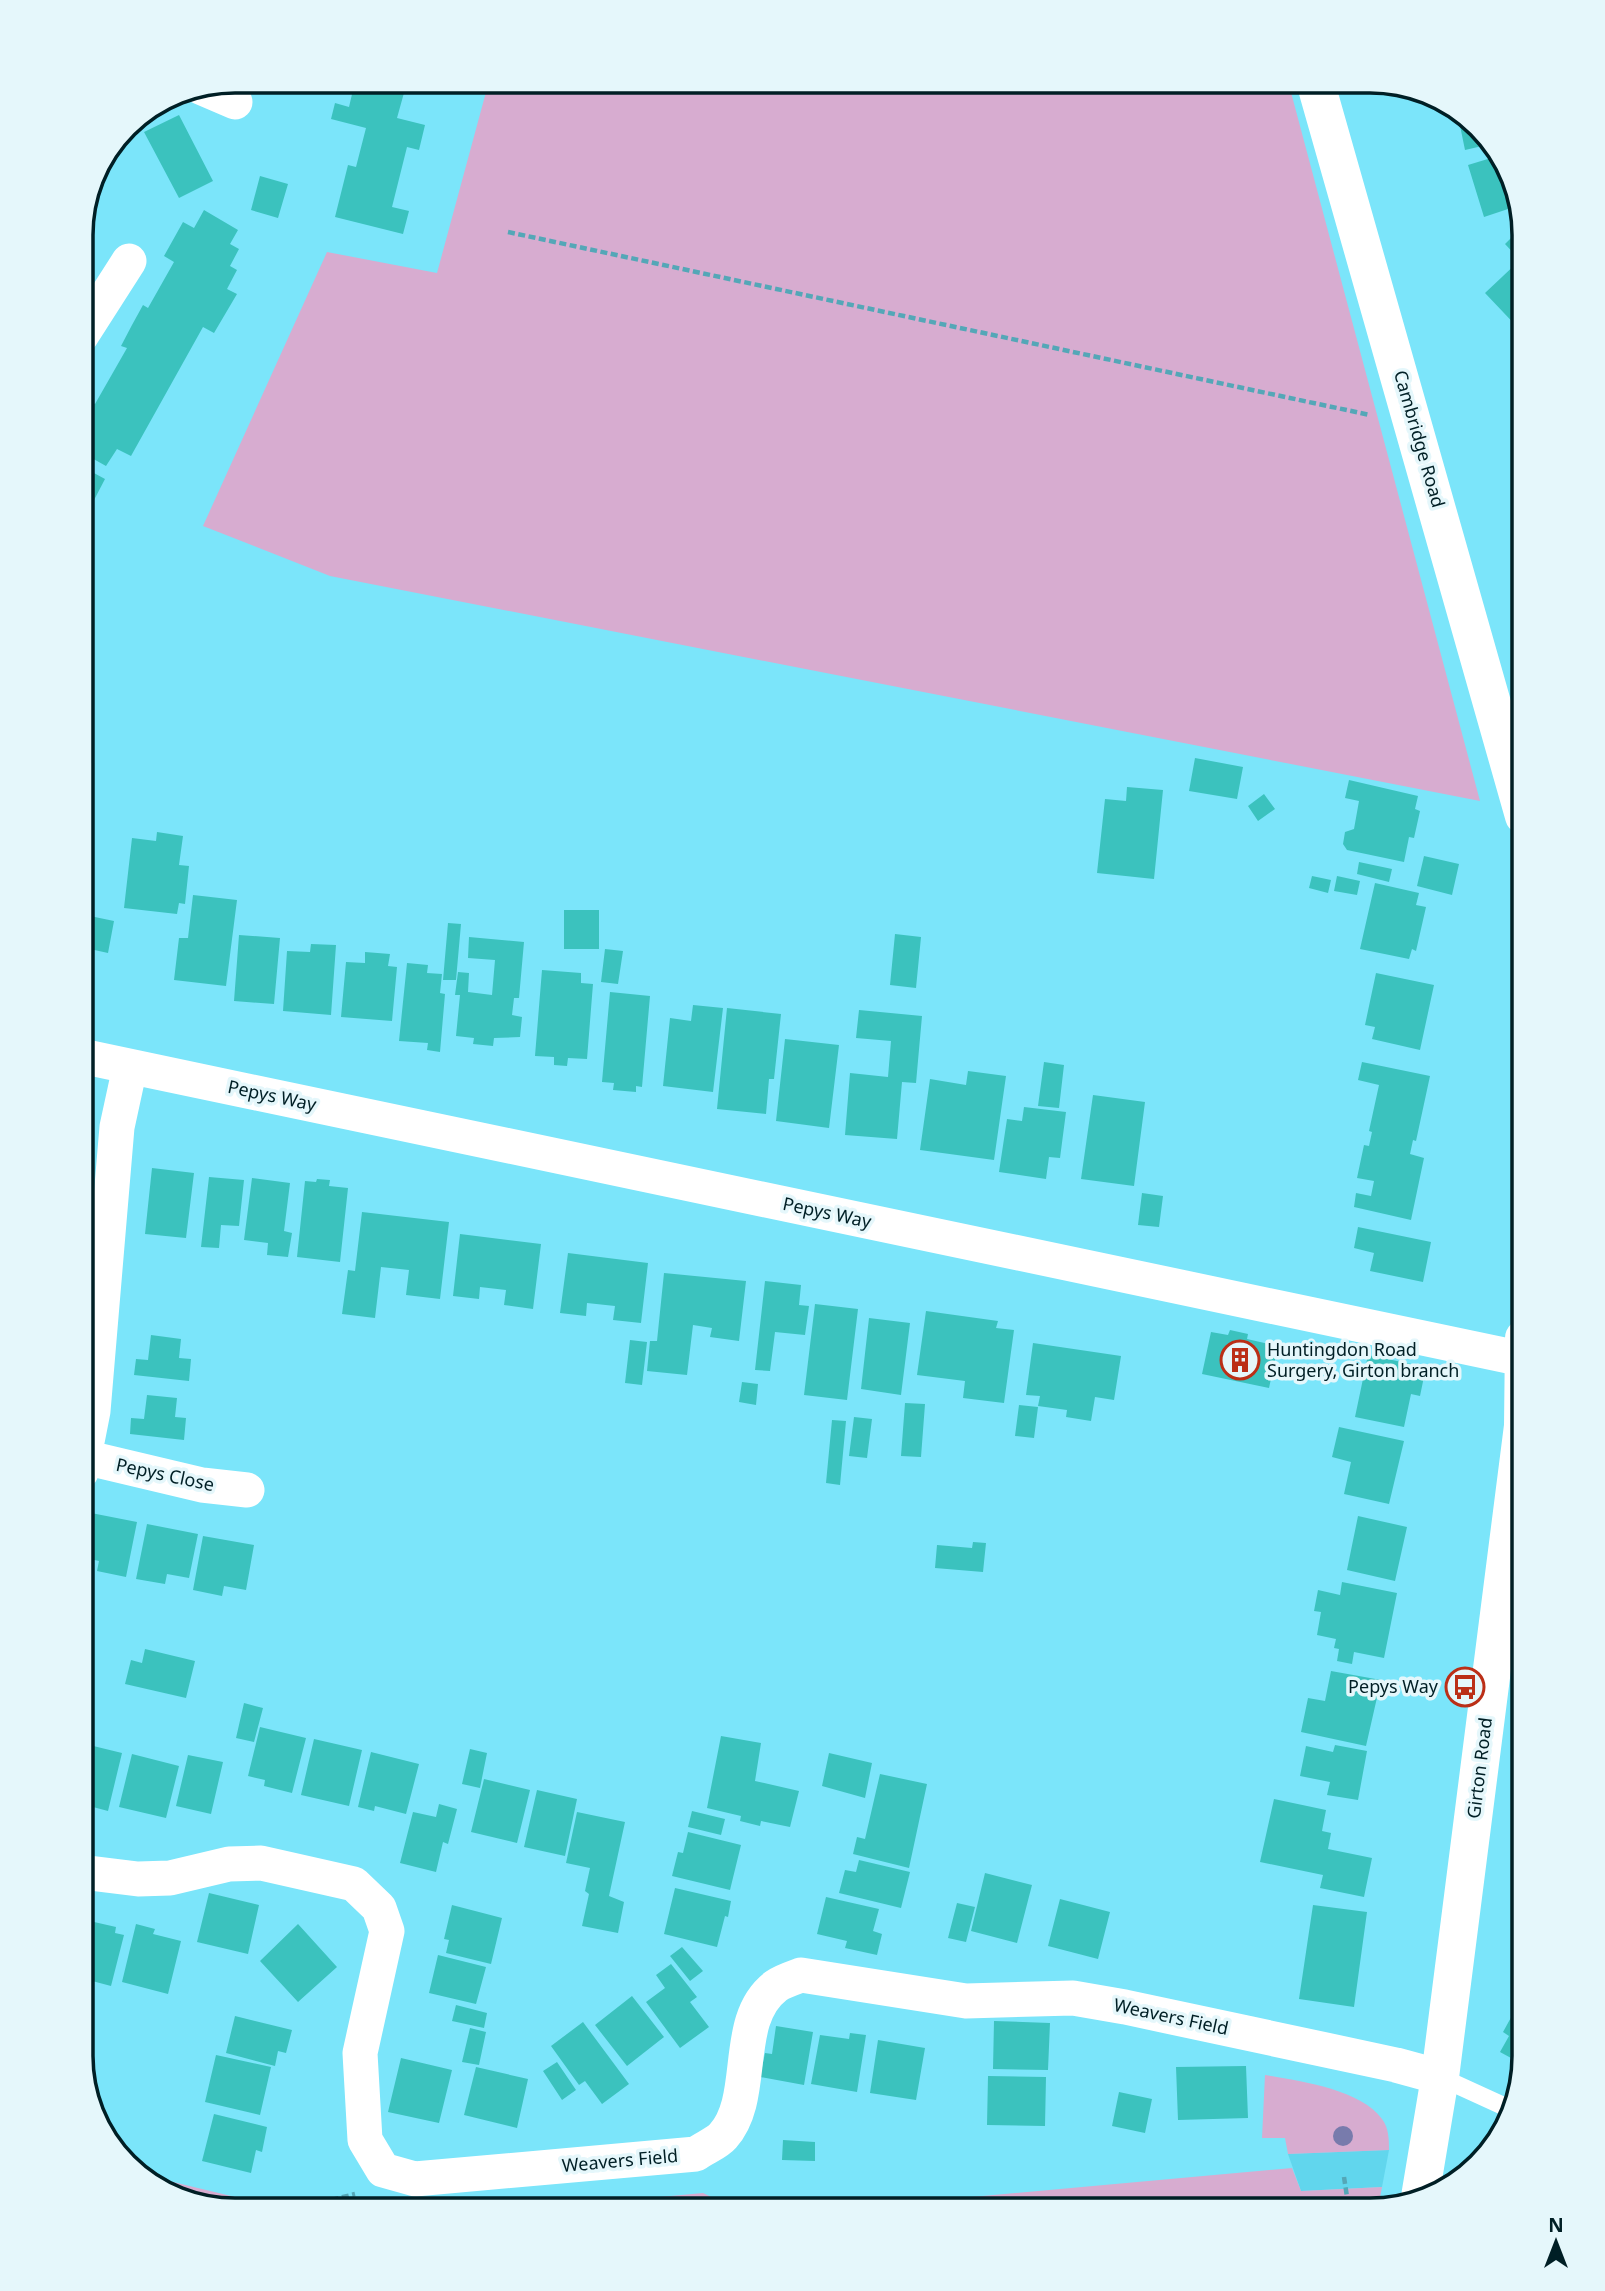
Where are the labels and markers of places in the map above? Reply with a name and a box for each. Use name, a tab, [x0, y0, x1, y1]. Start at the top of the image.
place label: Huntingdon Road Surgery, Girton branch	[1267, 1337, 1459, 1382]
building icon: Huntingdon Road Surgery, Girton branch	[1219, 1339, 1261, 1381]
bus stop icon: Pepys Way	[1444, 1666, 1486, 1708]
place label: Pepys Way	[1348, 1674, 1439, 1698]

